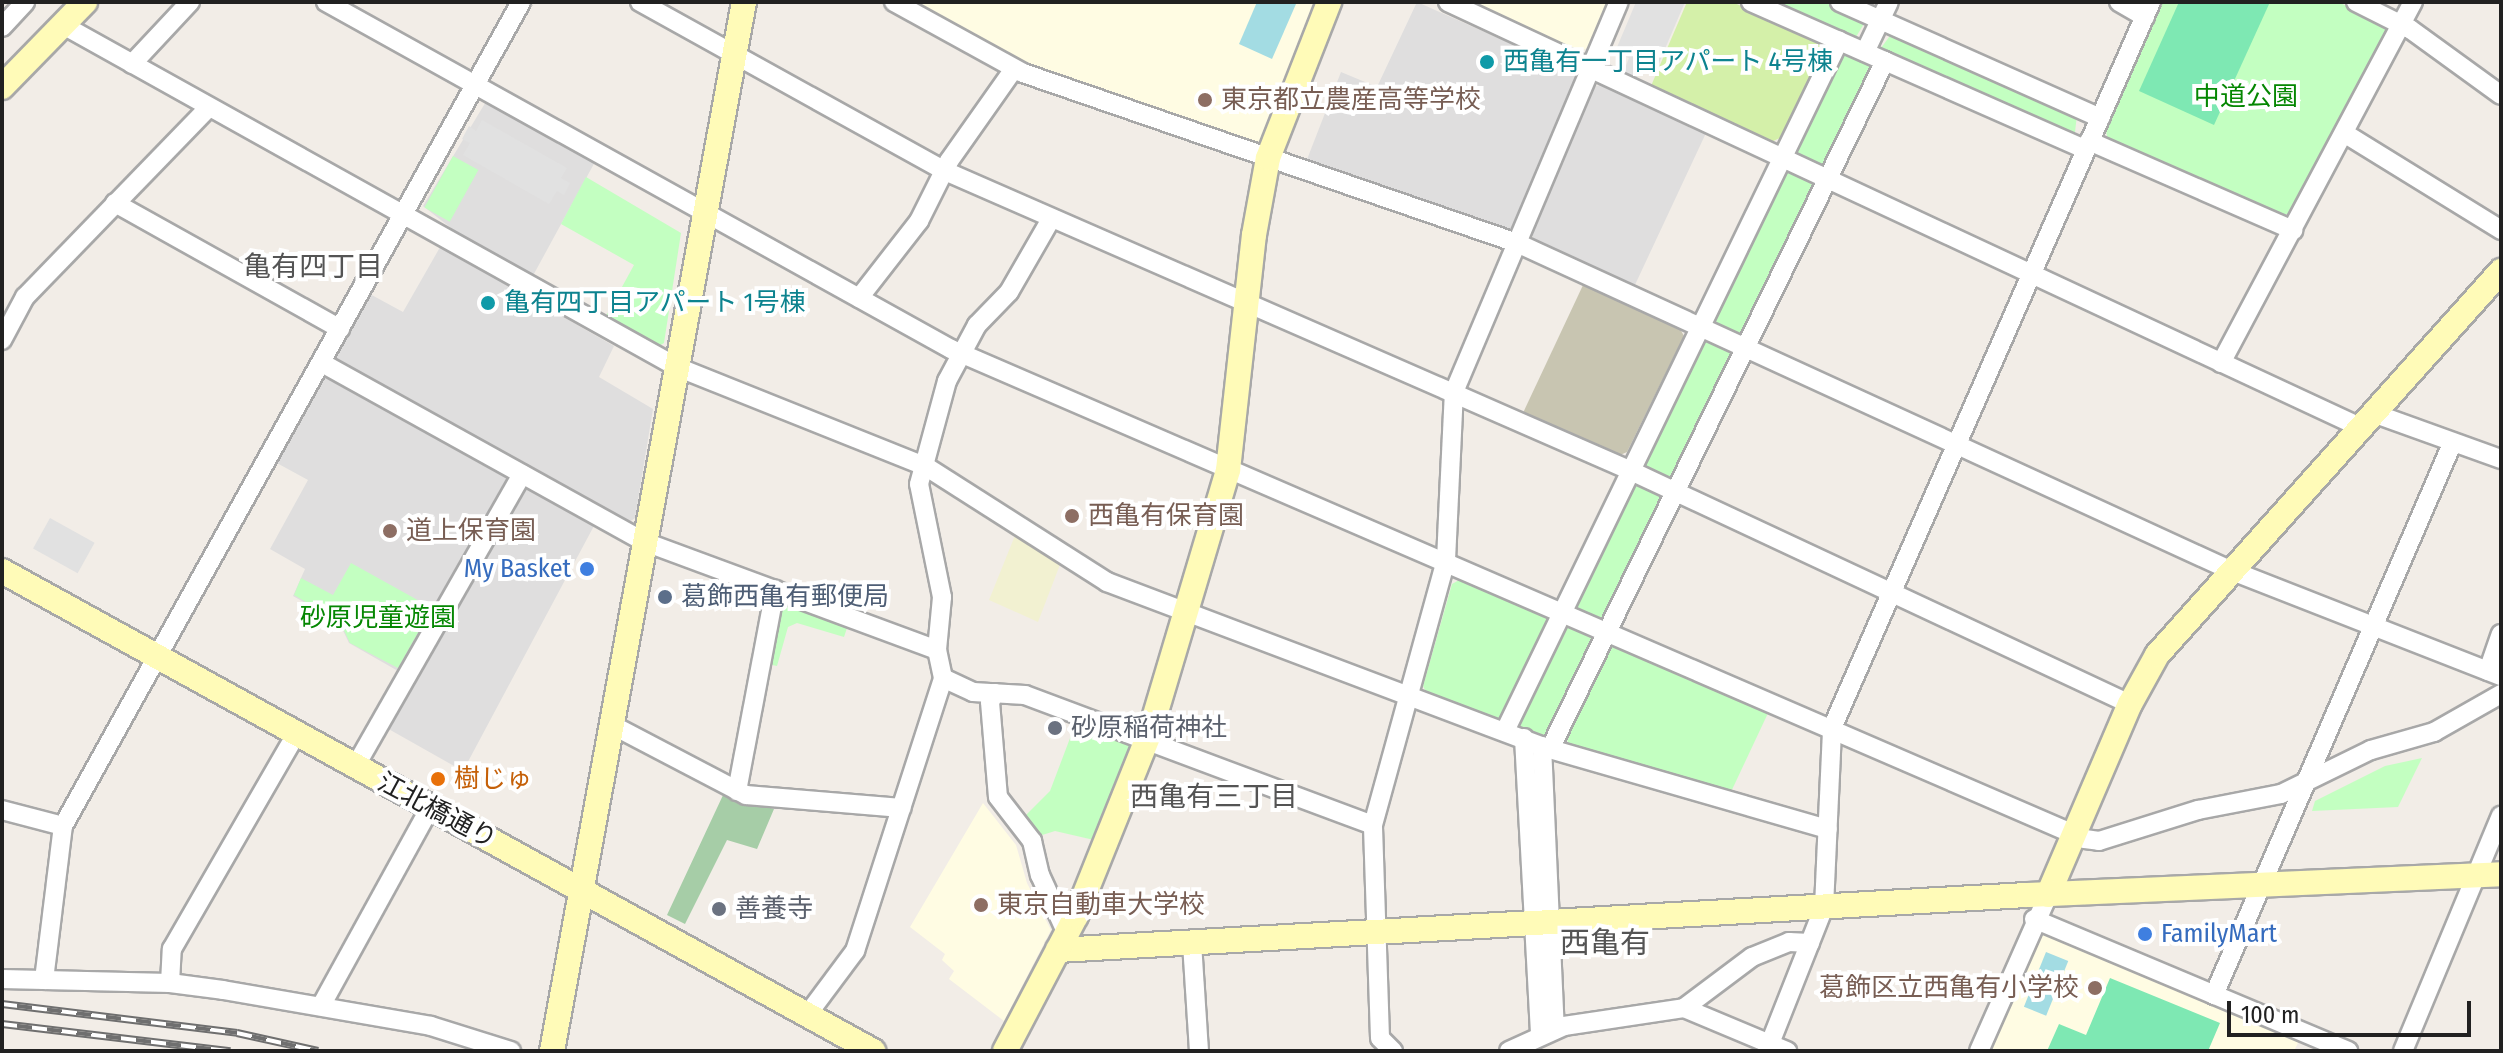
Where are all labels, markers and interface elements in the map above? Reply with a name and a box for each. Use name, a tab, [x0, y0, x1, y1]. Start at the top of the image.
place label: 西亀有一丁目アパート 4号棟	[1503, 46, 1834, 78]
marker: 西亀有一丁目アパート 4号棟	[1478, 53, 1496, 71]
park label: 中道公園	[2194, 81, 2298, 113]
place label: 東京都立農産高等学校	[1221, 84, 1481, 116]
marker: 東京都立農産高等学校	[1196, 91, 1214, 109]
district label: 亀有四丁目	[243, 250, 383, 284]
place label: 亀有四丁目アパート 1号棟	[504, 287, 806, 319]
marker: 亀有四丁目アパート 1号棟	[479, 294, 497, 312]
place label: 西亀有保育園	[1088, 500, 1244, 532]
marker: 西亀有保育園	[1063, 507, 1081, 525]
place label: 道上保育園	[406, 515, 536, 547]
marker: 道上保育園	[381, 522, 399, 540]
place label: My Basket	[464, 553, 571, 585]
marker: My Basket	[578, 560, 596, 578]
place label: 葛飾西亀有郵便局	[681, 581, 889, 613]
marker: 葛飾西亀有郵便局	[656, 588, 674, 606]
park label: 砂原児童遊園	[300, 602, 456, 634]
place label: 砂原稲荷神社	[1071, 712, 1227, 744]
marker: 砂原稲荷神社	[1046, 719, 1064, 737]
place label: 樹じゅ	[454, 763, 532, 795]
street label: 江北橋通り	[372, 767, 502, 855]
marker: 樹じゅ	[429, 770, 447, 788]
district label: 西亀有三丁目	[1130, 780, 1298, 814]
place label: 東京自動車大学校	[997, 889, 1205, 921]
place label: 善養寺	[735, 893, 813, 925]
marker: 東京自動車大学校	[972, 896, 990, 914]
marker: 善養寺	[710, 900, 728, 918]
place label: FamilyMart	[2161, 918, 2277, 950]
district label: 西亀有	[1560, 925, 1650, 961]
marker: FamilyMart	[2136, 925, 2154, 943]
place label: 葛飾区立西亀有小学校	[1819, 972, 2079, 1004]
marker: 葛飾区立西亀有小学校	[2086, 979, 2104, 997]
scale bar	[2231, 985, 2475, 1035]
text: 100 m	[2241, 1001, 2299, 1029]

